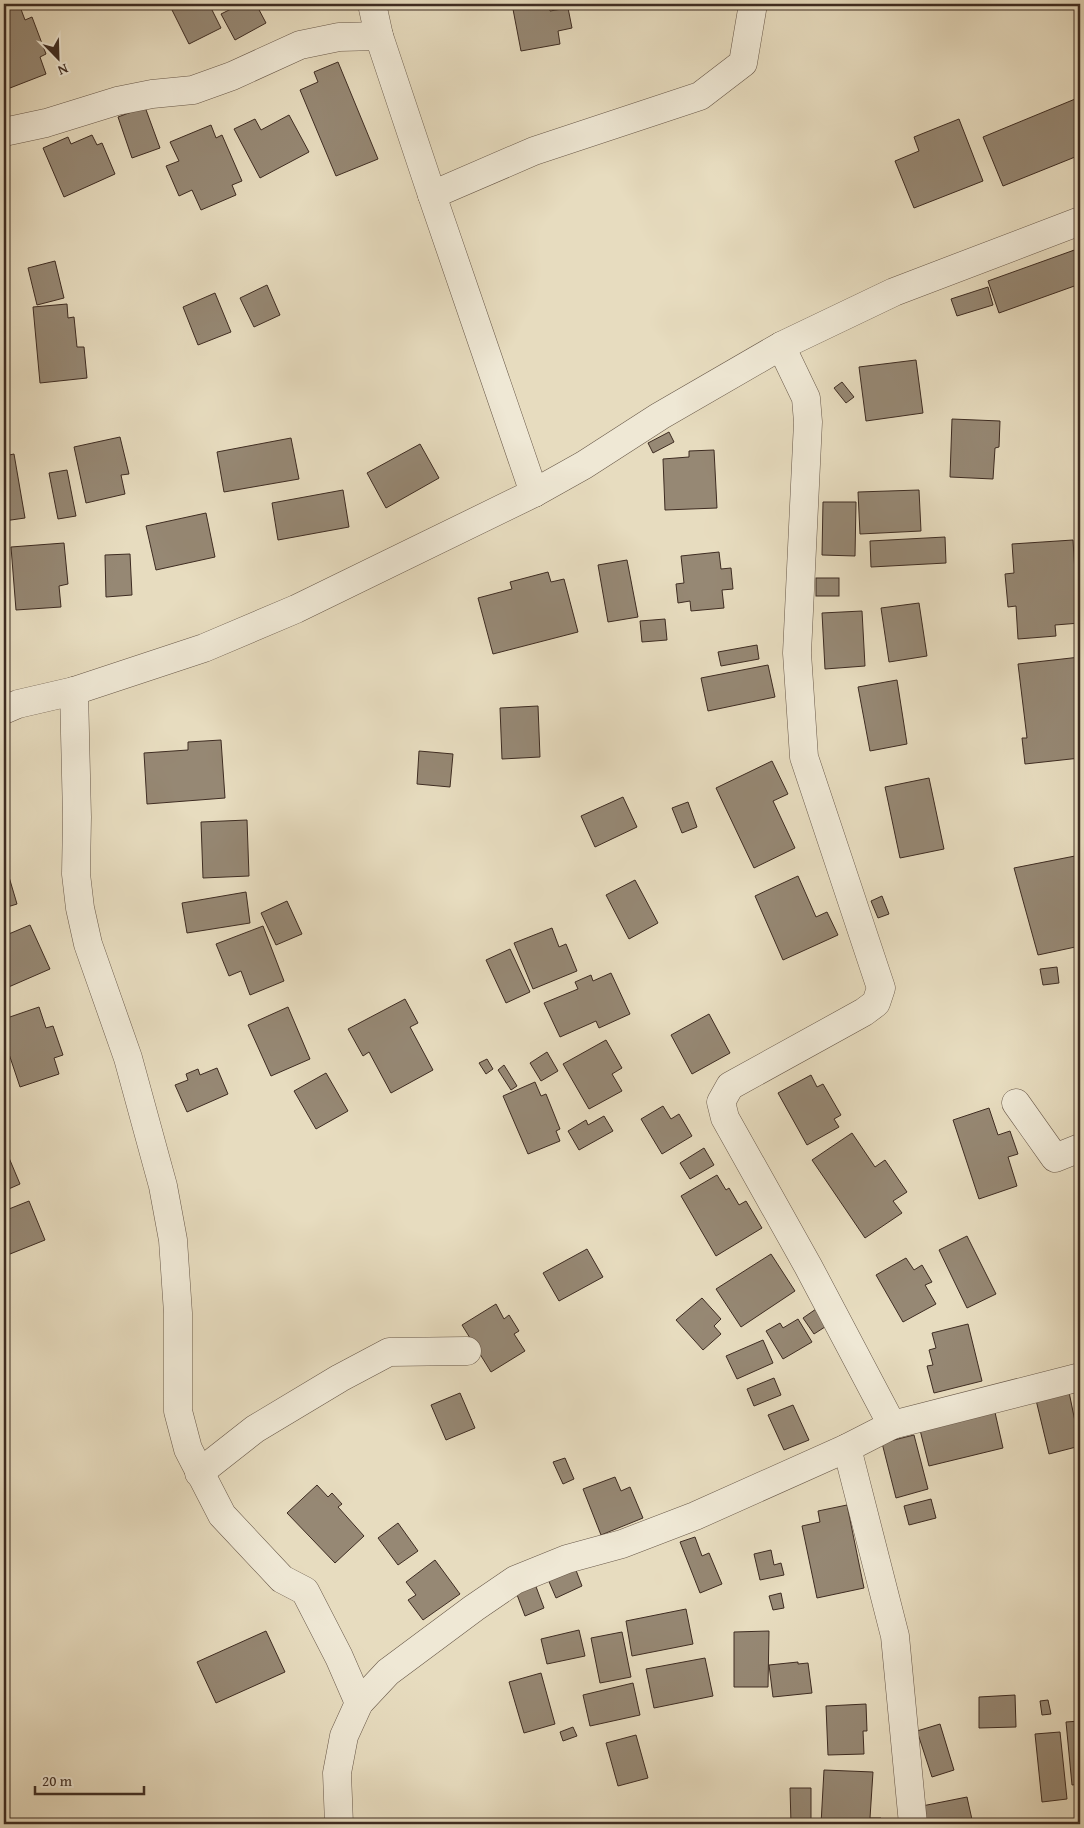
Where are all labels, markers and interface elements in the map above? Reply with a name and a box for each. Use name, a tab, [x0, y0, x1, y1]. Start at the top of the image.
north arrow	[32, 32, 82, 82]
text: N	[54, 59, 71, 81]
scale bar	[35, 1763, 144, 1795]
text: 20 m	[42, 1770, 73, 1791]

